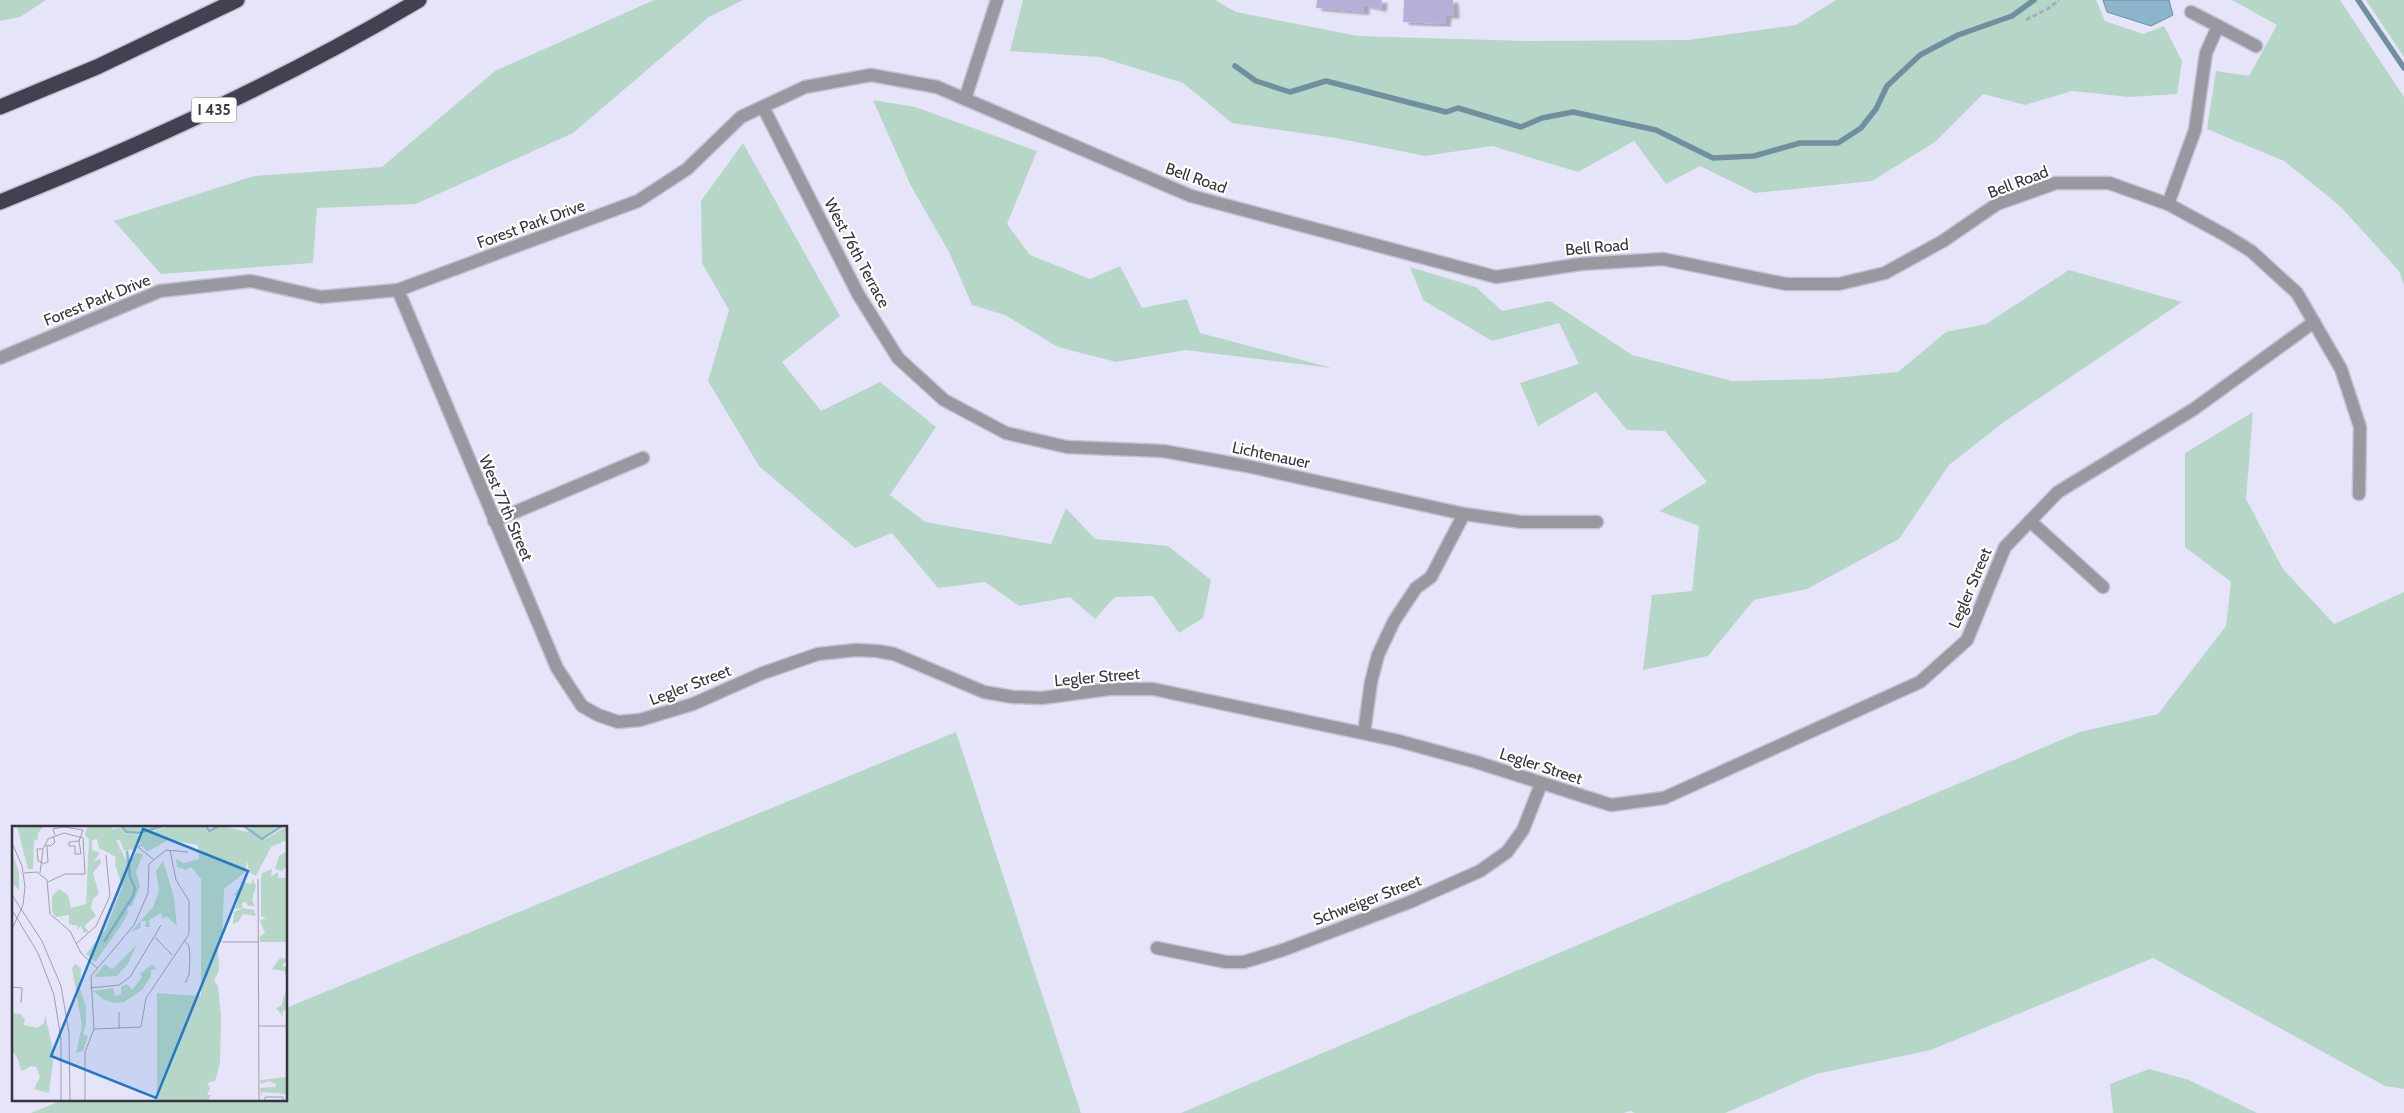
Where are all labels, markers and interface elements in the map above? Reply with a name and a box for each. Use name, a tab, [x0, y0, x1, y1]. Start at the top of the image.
road number: I 435	[192, 98, 236, 122]
street label: Bell Road	[1163, 159, 1229, 197]
street label: Bell Road	[1985, 162, 2051, 202]
street label: West 76th Terrace	[820, 195, 894, 311]
street label: Forest Park Drive	[474, 196, 588, 252]
street label: Bell Road	[1564, 235, 1630, 259]
street label: Forest Park Drive	[41, 270, 153, 330]
street label: Lichtenauer	[1230, 437, 1313, 473]
street label: West 77th Street	[475, 452, 537, 564]
street label: Legler Street	[1945, 544, 1996, 631]
street label: Legler Street	[647, 661, 734, 709]
street label: Legler Street	[1053, 664, 1141, 690]
street label: Legler Street	[1497, 744, 1585, 788]
inset map	[12, 826, 288, 1100]
street label: Schweiger Street	[1310, 870, 1424, 929]

